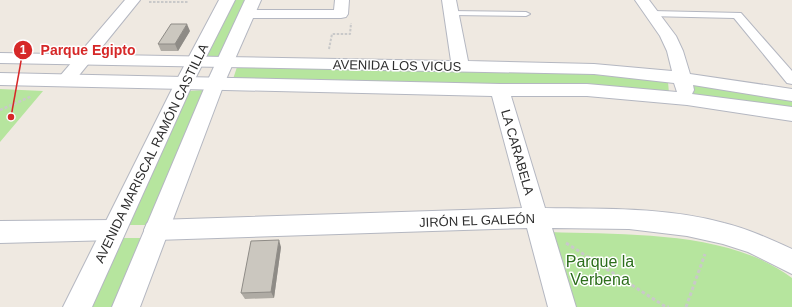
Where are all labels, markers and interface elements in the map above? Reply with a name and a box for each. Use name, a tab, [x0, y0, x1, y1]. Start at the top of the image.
callout: Parque Egipto	[13, 37, 143, 63]
street label: AVENIDA MARISCAL RAMÓN CASTILLA	[92, 41, 211, 265]
text: Parque Egipto	[41, 42, 135, 58]
text: 1	[20, 43, 27, 57]
street label: AVENIDA LOS VICUS	[333, 57, 462, 74]
street label: LA CARABELA	[498, 108, 537, 197]
street label: JIRÓN EL GALEÓN	[419, 211, 535, 230]
park label: Parque la Verbena	[566, 253, 634, 288]

